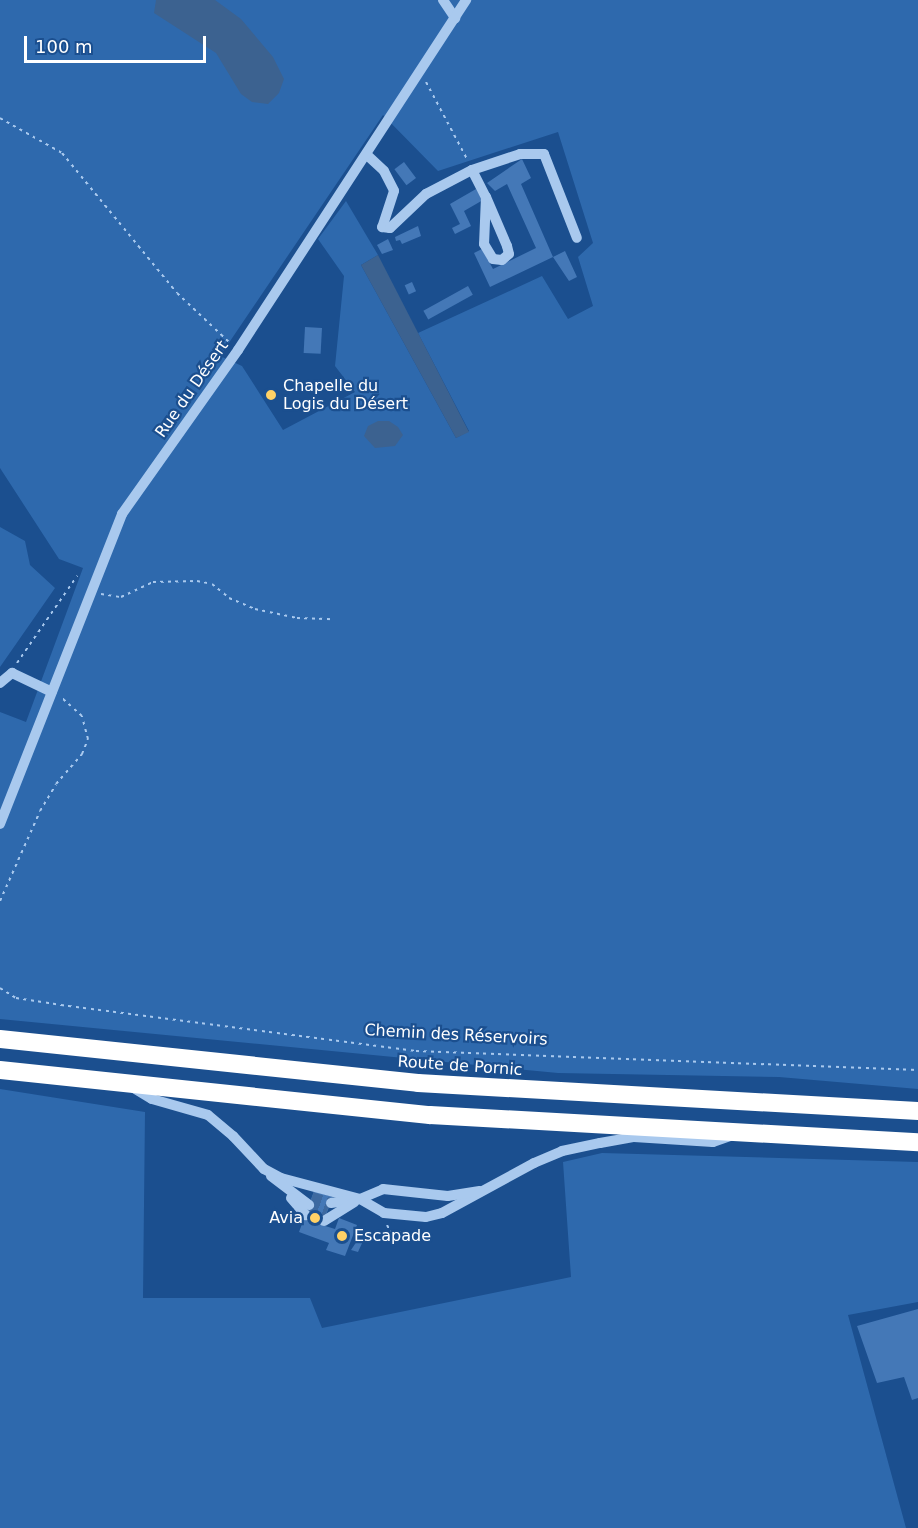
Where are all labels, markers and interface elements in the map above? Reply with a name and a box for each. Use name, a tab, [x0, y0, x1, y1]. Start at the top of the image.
scale bar	[27, 24, 208, 62]
text: 100 m	[35, 36, 93, 57]
street label: Rue du Désert	[151, 337, 233, 441]
place label: Chapelle du Logis du Désert	[283, 376, 408, 414]
marker: Chapelle du Logis du Désert	[264, 388, 278, 402]
street label: Chemin des Réservoirs	[364, 1021, 548, 1049]
street label: Route de Pornic	[397, 1052, 523, 1080]
place label: Avia	[269, 1208, 303, 1228]
marker: Avia	[308, 1211, 322, 1225]
place label: Escapade	[354, 1226, 431, 1246]
marker: Escapade	[335, 1229, 349, 1243]

